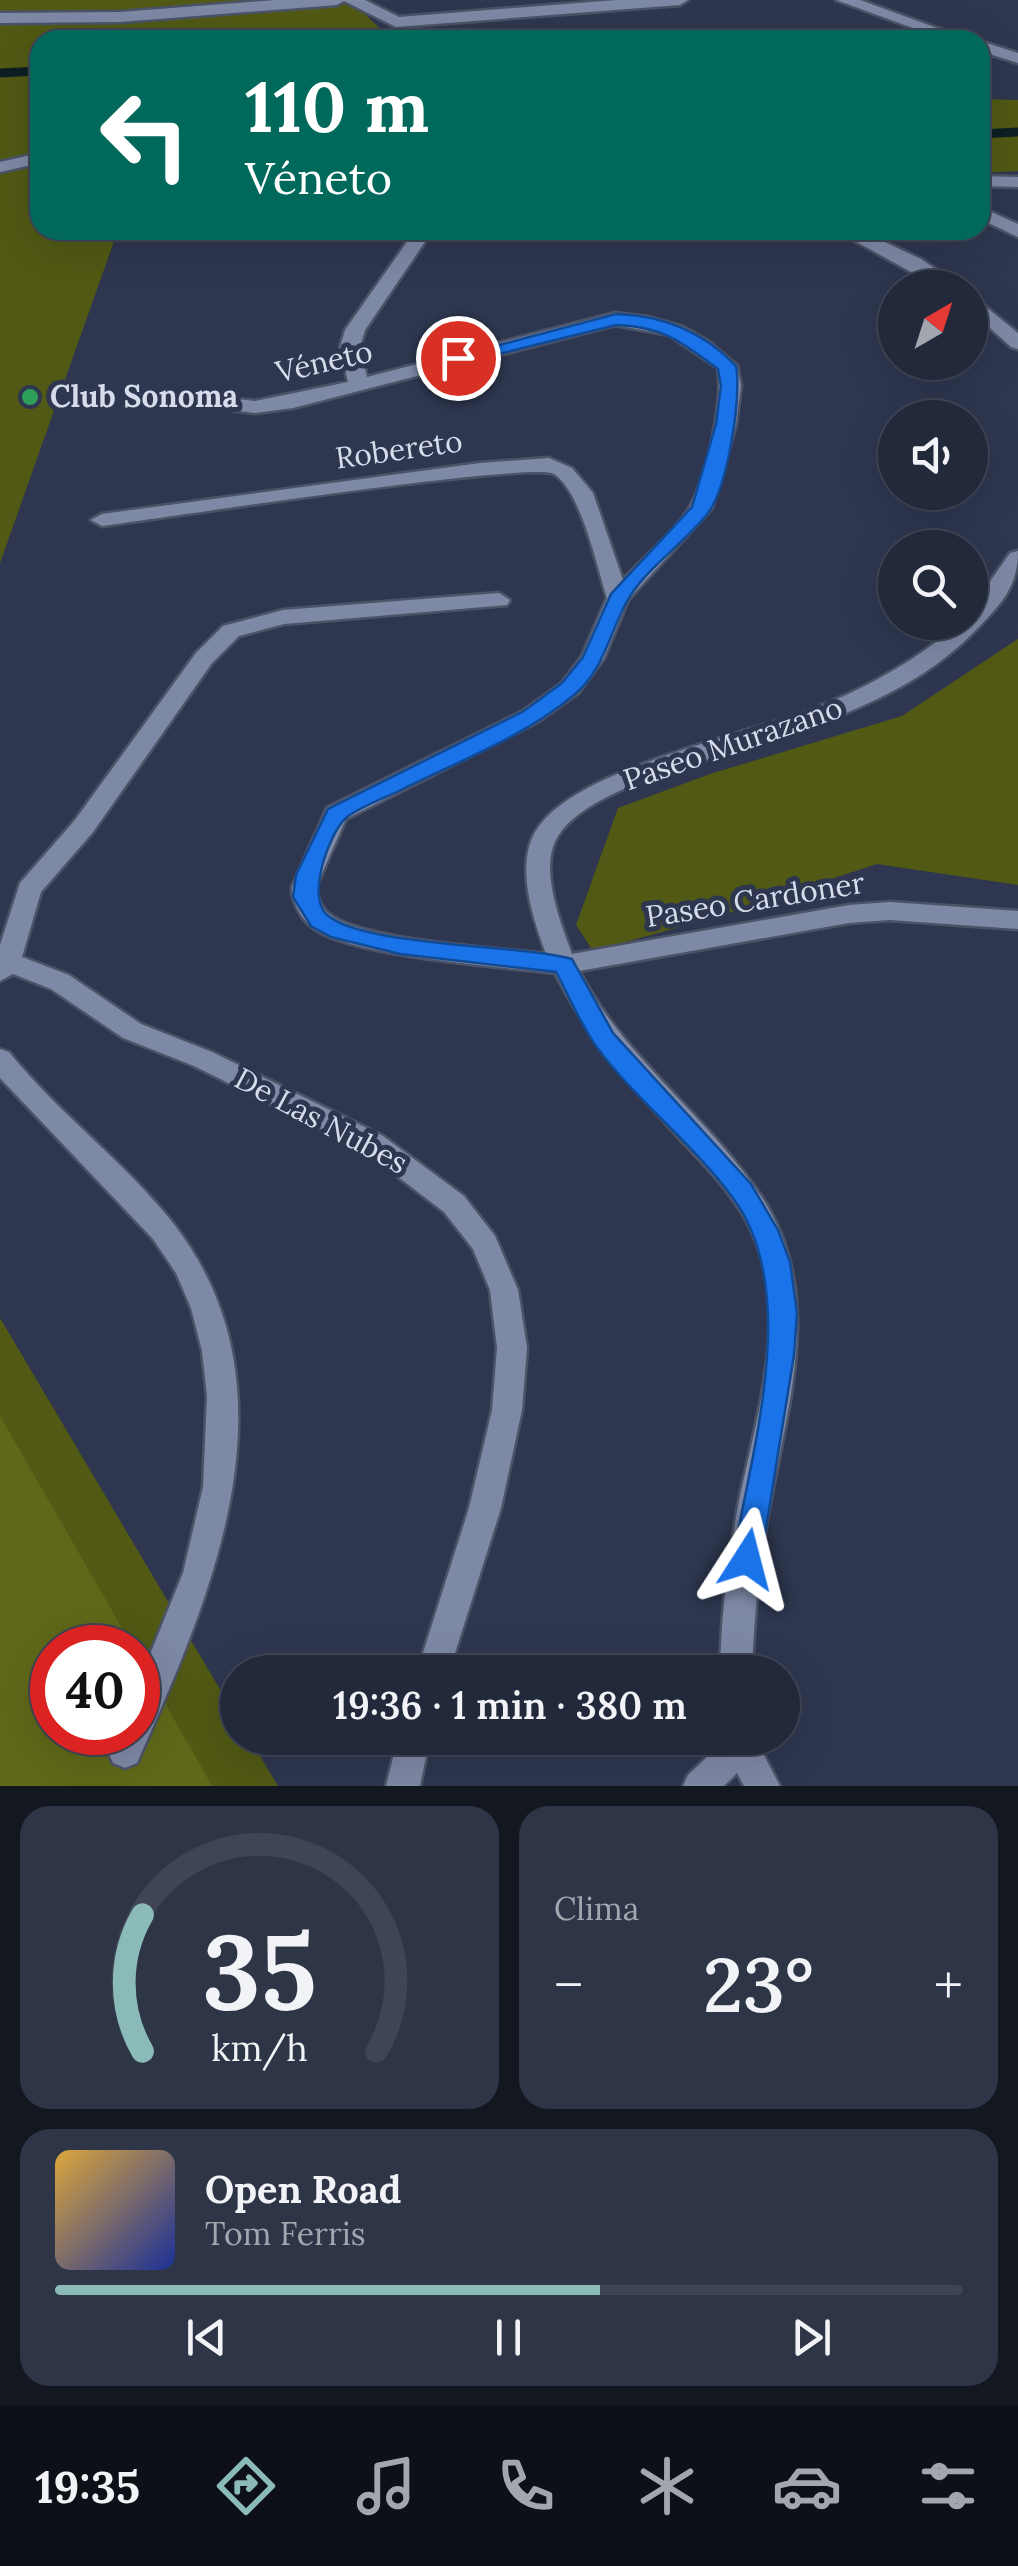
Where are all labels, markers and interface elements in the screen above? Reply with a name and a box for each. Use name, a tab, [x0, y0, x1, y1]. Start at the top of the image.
text: 110 m	[245, 62, 429, 151]
icon: left	[80, 70, 210, 200]
text: Véneto	[245, 149, 392, 206]
north arrow	[878, 270, 988, 380]
map controls	[878, 270, 988, 640]
pin	[416, 316, 501, 401]
street label: Véneto	[271, 331, 376, 391]
icon: arrive	[431, 331, 486, 386]
place label: Club Sonoma	[50, 377, 238, 415]
marker: Club Sonoma	[19, 386, 41, 408]
button: sound	[878, 400, 988, 510]
street label: Robereto	[333, 421, 465, 477]
button: search	[878, 530, 988, 640]
street label: Paseo Murazano	[618, 688, 847, 798]
street label: Paseo Cardoner	[643, 863, 867, 935]
street label: De Las Nubes	[229, 1059, 414, 1182]
position arrow	[695, 1507, 799, 1611]
speed limit sign: 40	[30, 1625, 160, 1755]
text: 19:36 · 1 min · 380 m	[333, 1681, 687, 1729]
text: Clima	[554, 1888, 639, 1929]
text: 35	[202, 1904, 317, 2037]
text: 23°	[703, 1937, 814, 2033]
text: −	[554, 1950, 583, 2020]
text: +	[934, 1950, 963, 2020]
text: km/h	[211, 2025, 308, 2071]
text: Open Road	[205, 2165, 401, 2213]
text: Tom Ferris	[205, 2213, 366, 2254]
icon: previous	[179, 2310, 234, 2365]
icon: pause	[481, 2310, 536, 2365]
icon: next	[784, 2310, 839, 2365]
icon: directions	[211, 2451, 281, 2521]
icon: music	[351, 2451, 421, 2521]
icon: phone	[491, 2451, 561, 2521]
icon: climate	[632, 2451, 702, 2521]
icon: car	[772, 2451, 842, 2521]
icon: filters	[913, 2451, 983, 2521]
text: 19:35	[35, 2458, 140, 2515]

